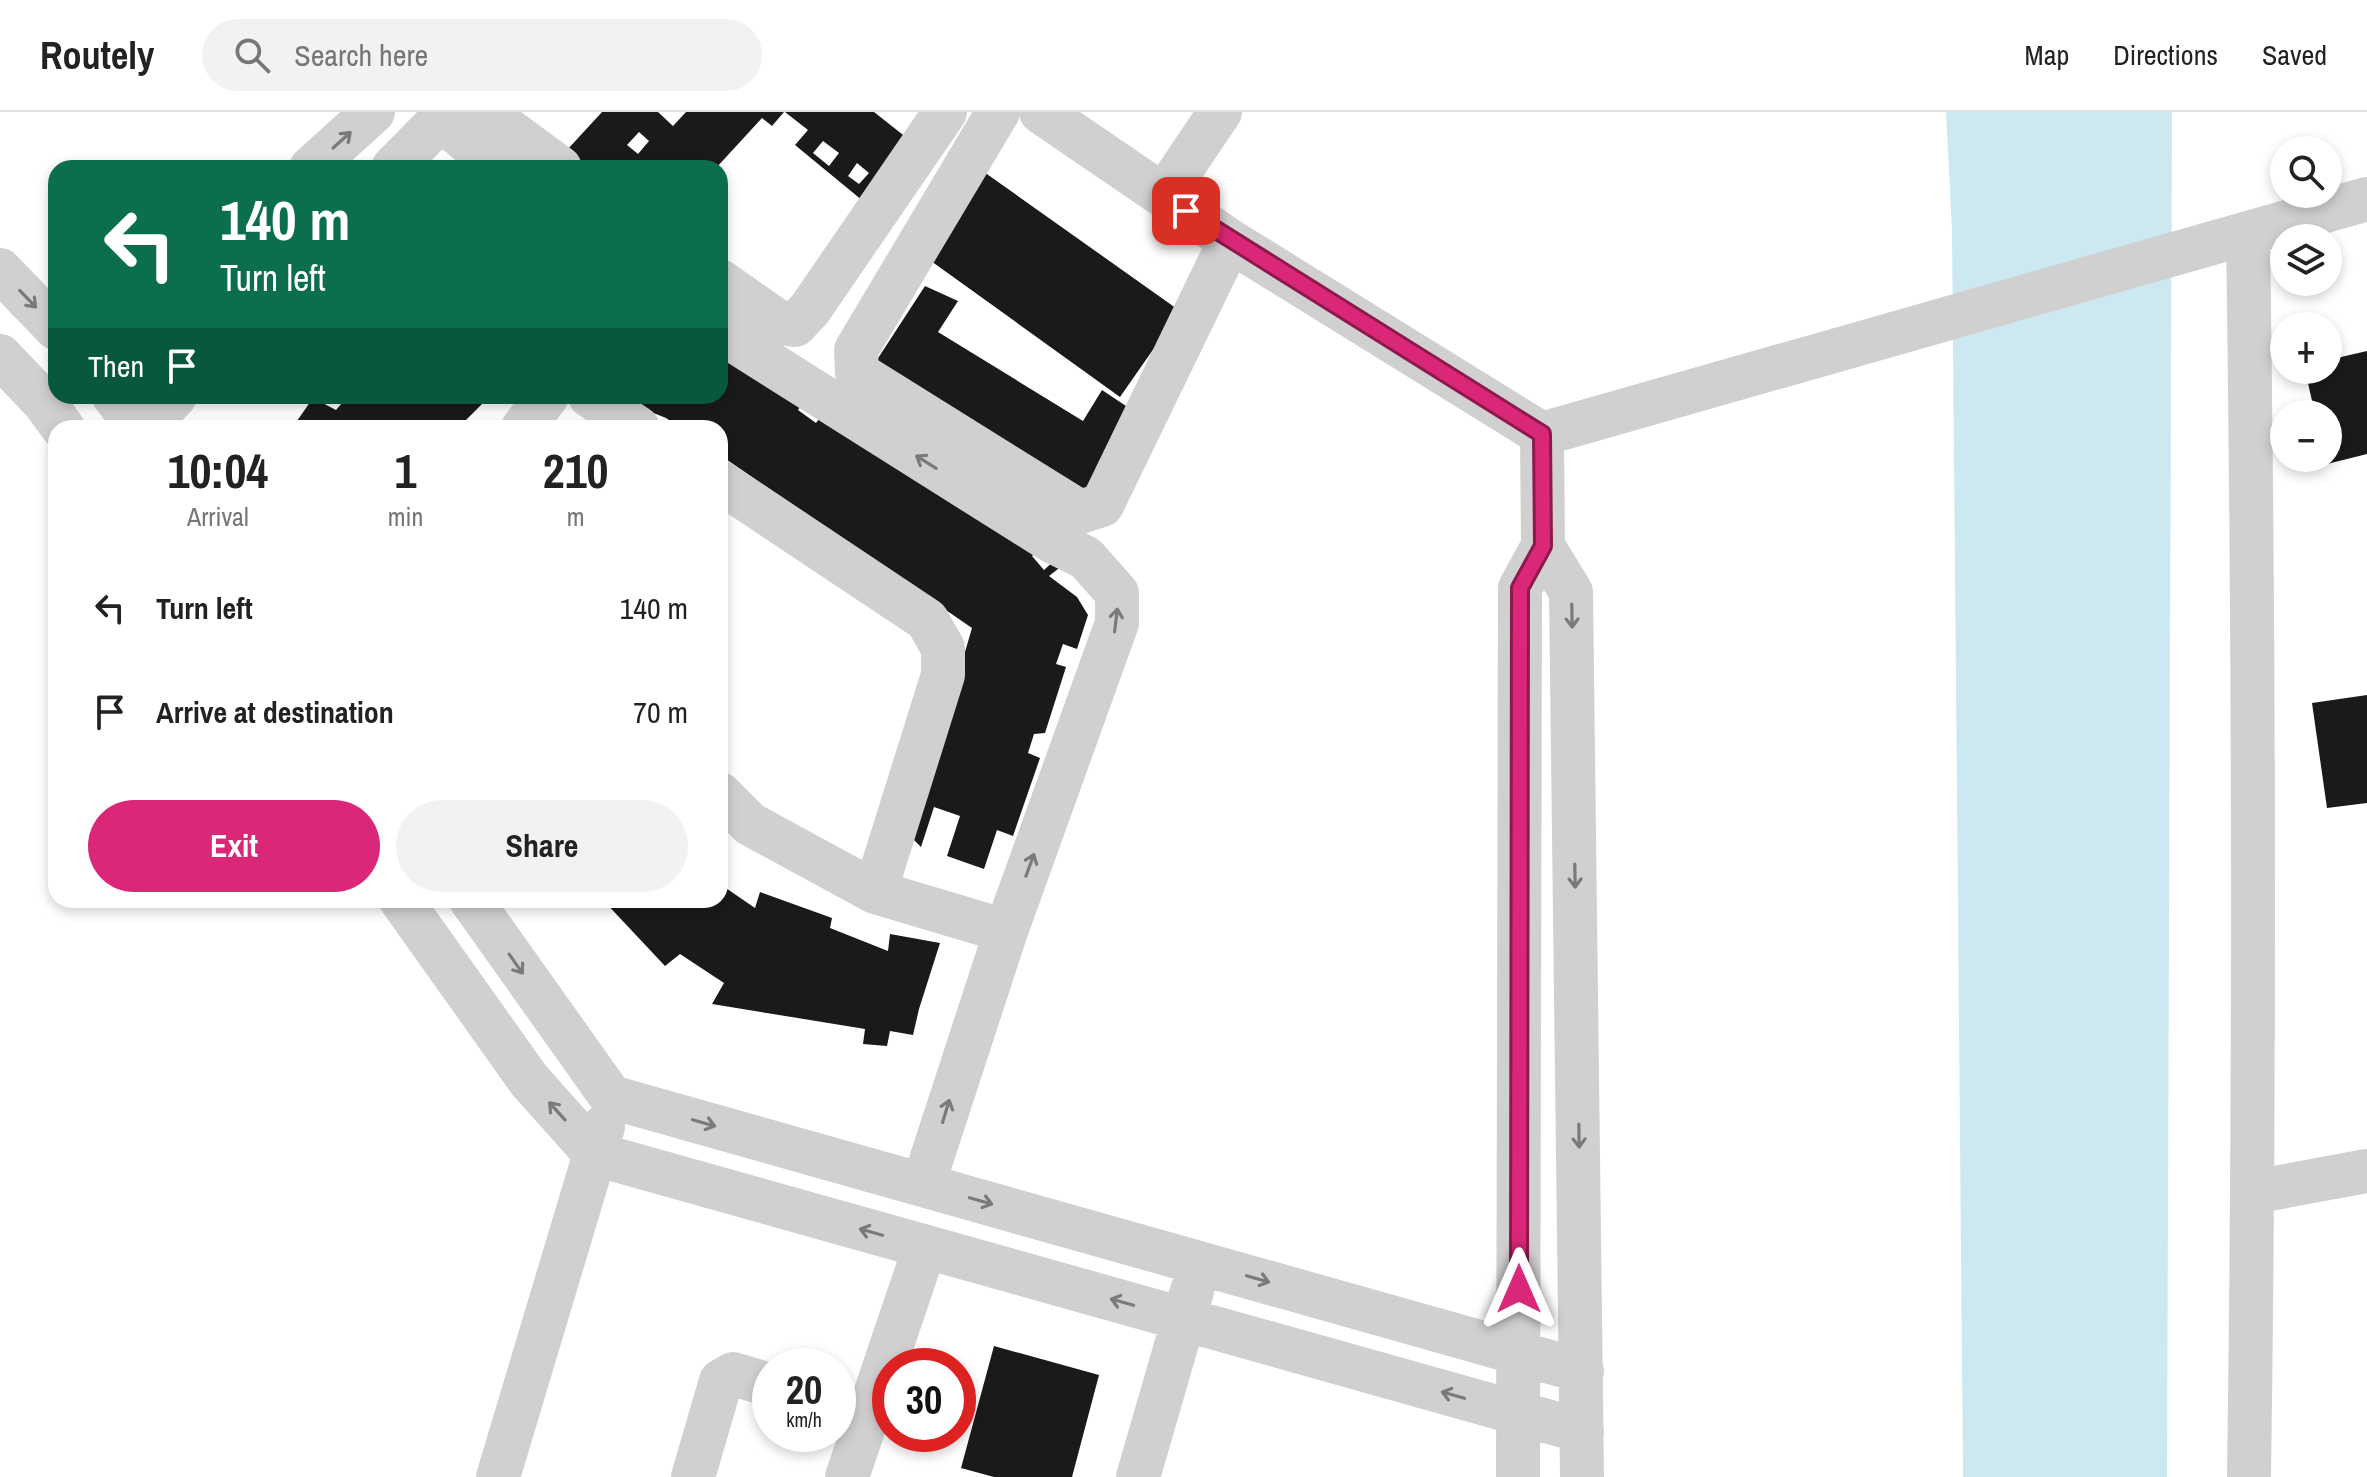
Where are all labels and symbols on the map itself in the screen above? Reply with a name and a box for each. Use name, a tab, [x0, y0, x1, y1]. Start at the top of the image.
one-way arrow	[332, 131, 352, 149]
pin	[1152, 177, 1220, 245]
one-way arrow	[18, 289, 37, 308]
one-way arrow	[916, 454, 938, 471]
one-way arrow	[1564, 602, 1579, 629]
one-way arrow	[1108, 607, 1123, 633]
one-way arrow	[1024, 853, 1038, 878]
one-way arrow	[1567, 862, 1583, 889]
one-way arrow	[508, 952, 524, 974]
one-way arrow	[940, 1098, 955, 1123]
one-way arrow	[549, 1102, 567, 1122]
one-way arrow	[690, 1117, 716, 1132]
one-way arrow	[1571, 1122, 1587, 1149]
one-way arrow	[967, 1195, 993, 1210]
one-way arrow	[859, 1224, 885, 1239]
position arrow	[1477, 1247, 1561, 1331]
one-way arrow	[1245, 1273, 1271, 1288]
one-way arrow	[1109, 1294, 1135, 1309]
speed limit sign: 30	[872, 1348, 976, 1452]
one-way arrow	[1440, 1387, 1466, 1402]

